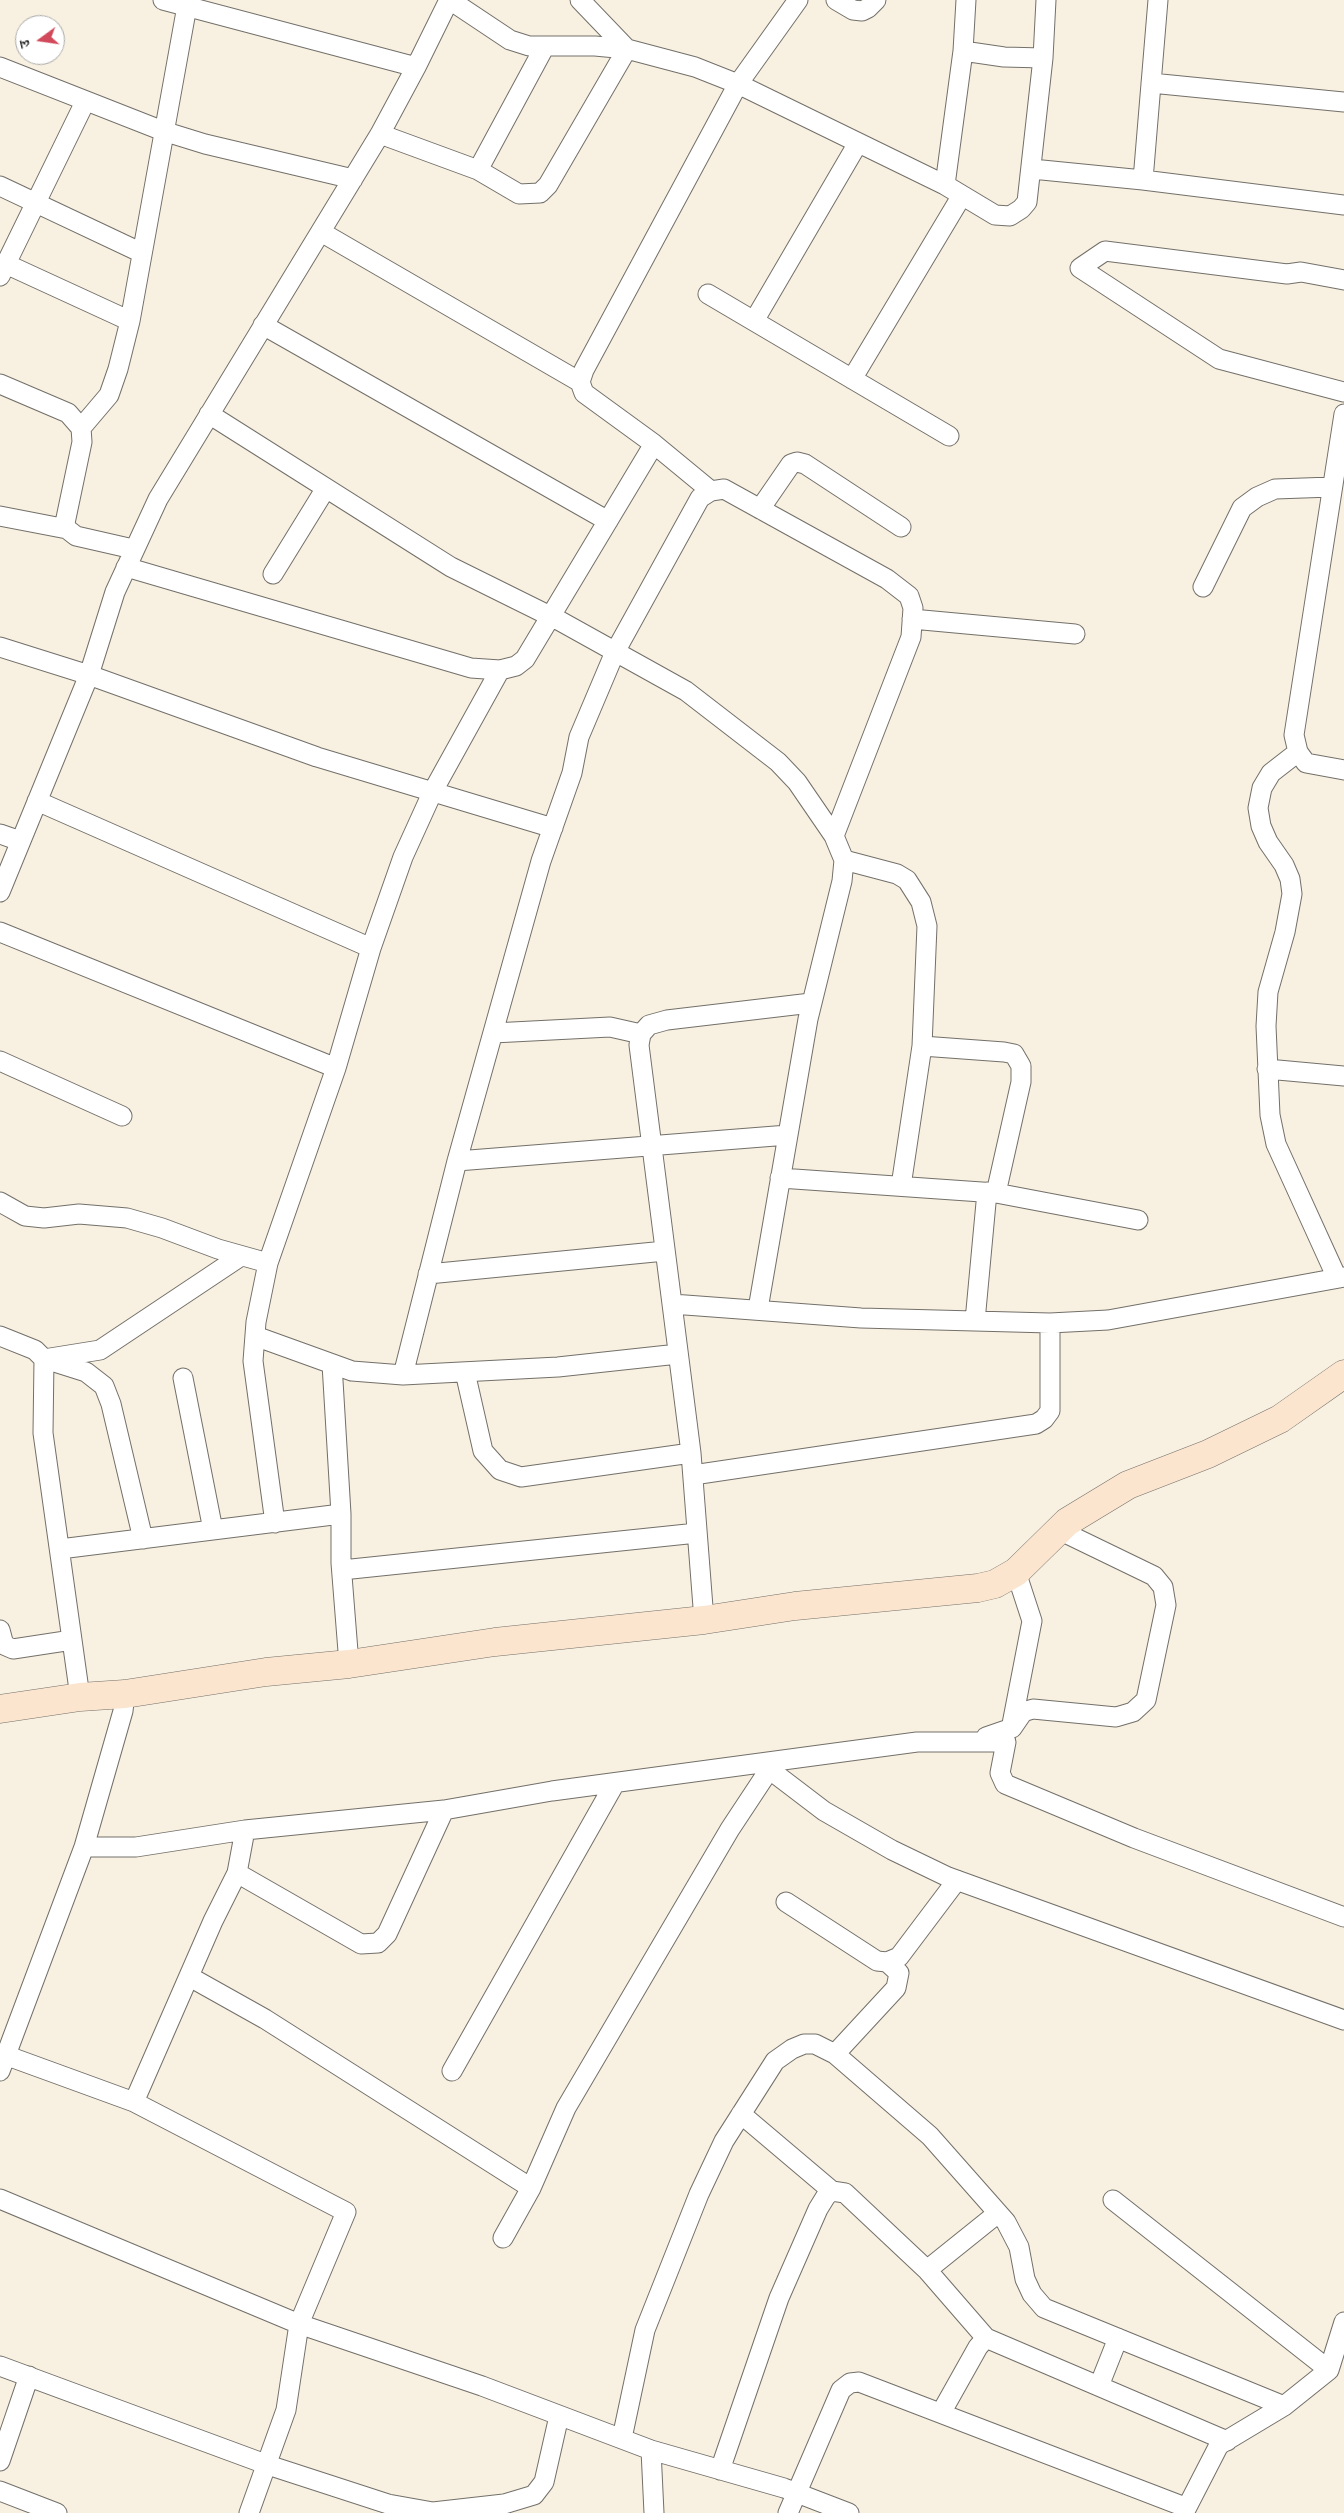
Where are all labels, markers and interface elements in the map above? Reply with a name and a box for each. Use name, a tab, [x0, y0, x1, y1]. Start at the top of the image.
north arrow	[15, 15, 65, 65]
text: उ	[16, 38, 36, 49]

